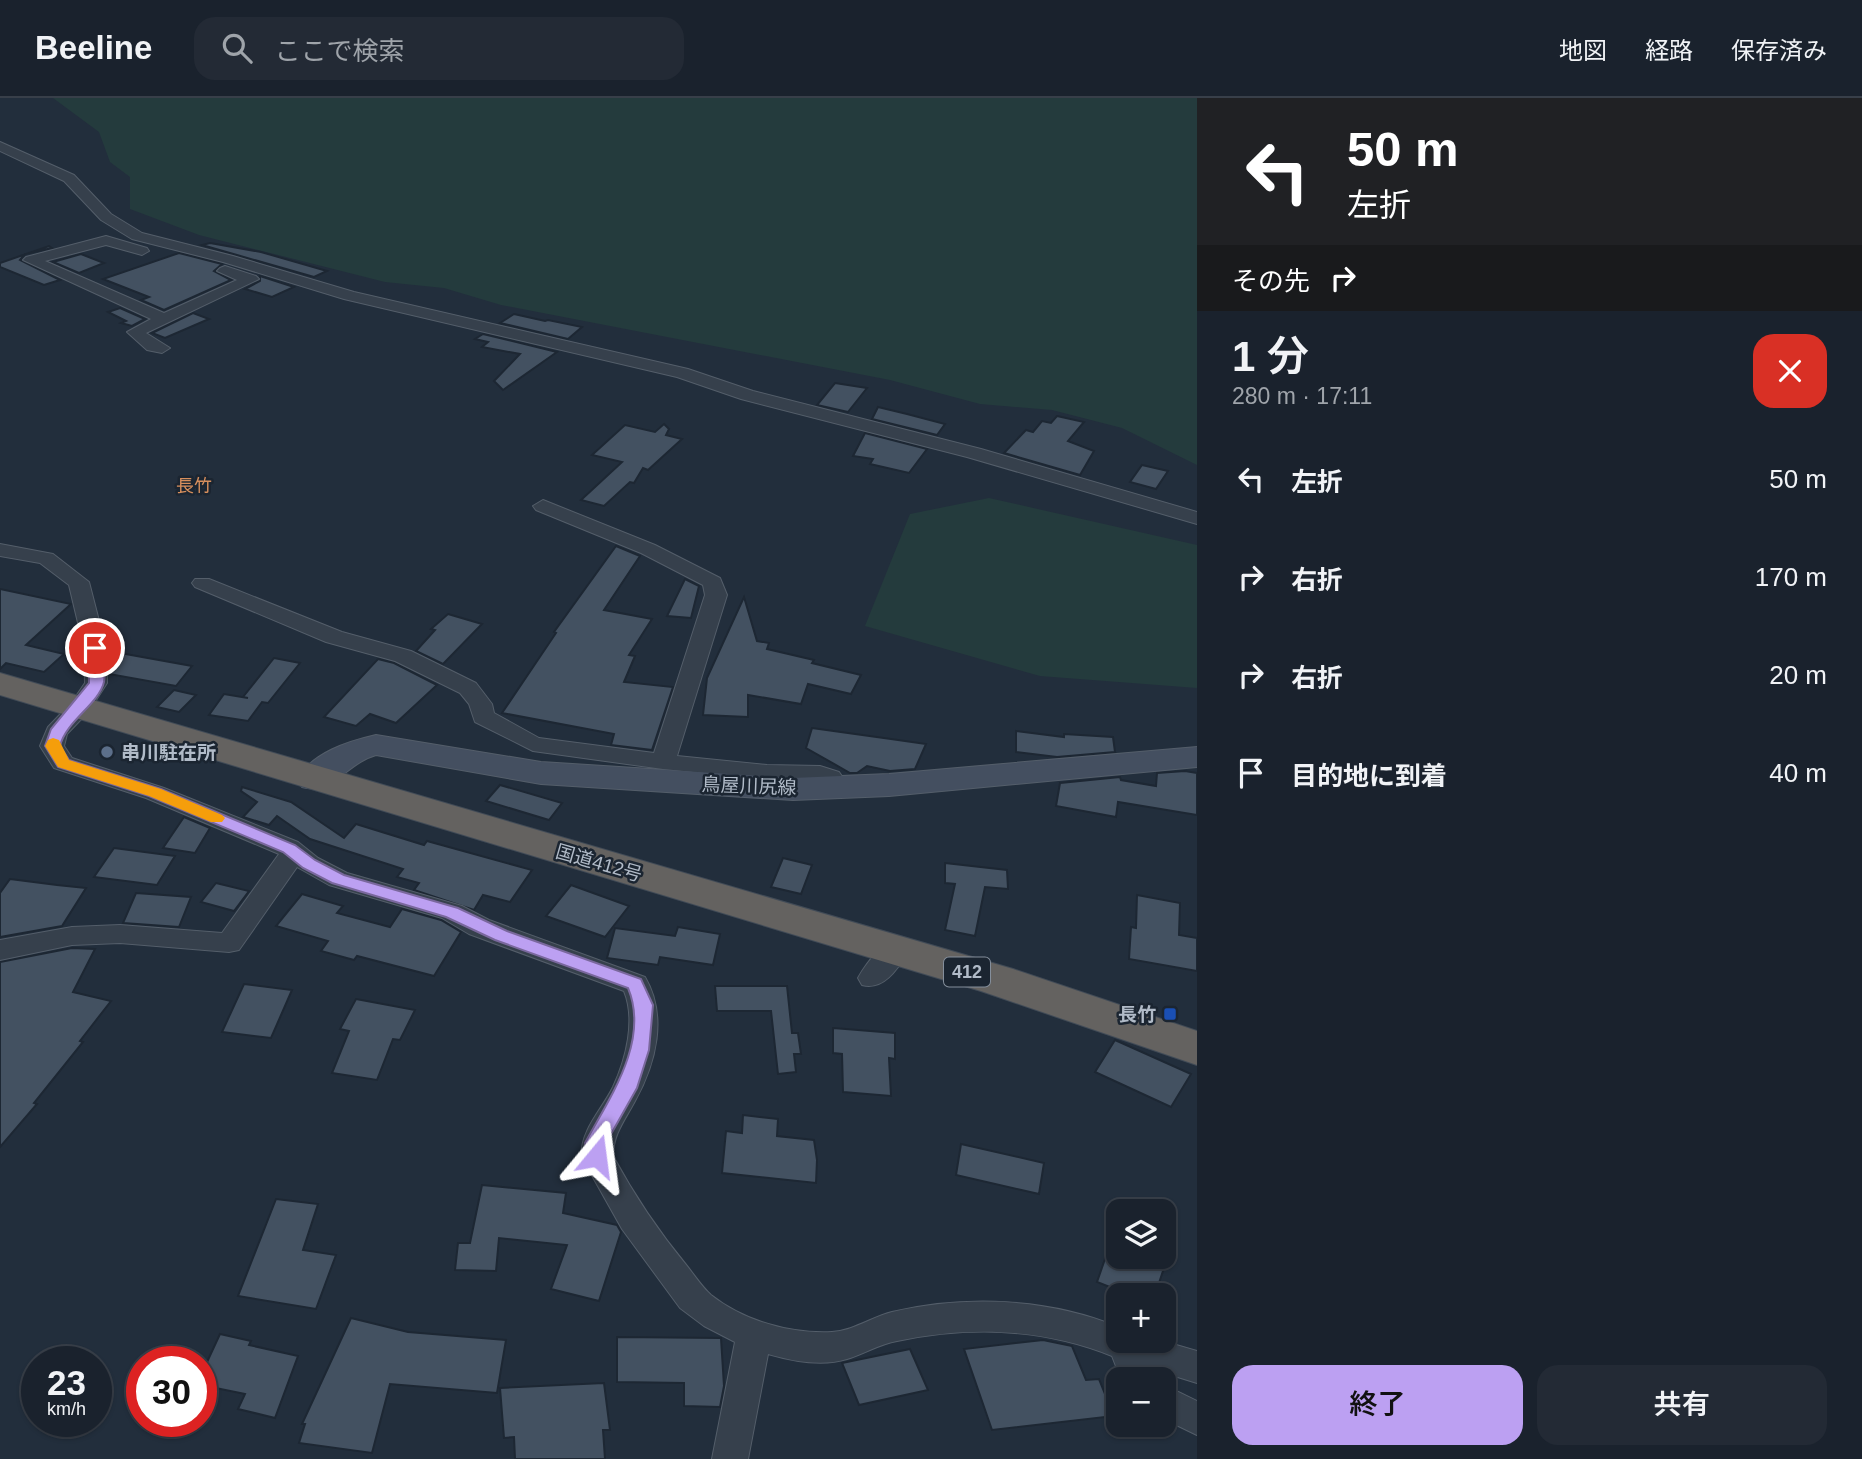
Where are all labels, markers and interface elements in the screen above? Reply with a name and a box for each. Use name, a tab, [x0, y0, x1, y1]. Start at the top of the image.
search box	[194, 17, 684, 80]
text: Beeline	[35, 29, 152, 66]
icon: search	[218, 29, 256, 67]
text: ここで検索	[274, 36, 404, 66]
text: 地図	[1559, 37, 1607, 64]
text: 経路	[1645, 37, 1693, 64]
text: 保存済み	[1731, 37, 1827, 64]
text: 50 m	[1347, 122, 1459, 176]
icon: left	[1232, 126, 1323, 217]
text: 左折	[1347, 187, 1411, 223]
icon: right	[1324, 259, 1362, 297]
text: その先	[1232, 266, 1310, 296]
text: 1 分	[1232, 333, 1309, 380]
button: close	[1753, 334, 1827, 408]
text: 280 m · 17:11	[1232, 383, 1372, 409]
icon: left	[1232, 460, 1270, 498]
text: 50 m	[1769, 464, 1827, 494]
text: 左折	[1291, 467, 1343, 497]
district label: 長竹	[176, 476, 212, 496]
icon: right	[1232, 558, 1270, 596]
text: 170 m	[1755, 562, 1827, 592]
text: 右折	[1291, 565, 1343, 595]
pin	[65, 618, 125, 678]
icon: arrive	[76, 629, 114, 667]
icon: right	[1232, 656, 1270, 694]
text: 20 m	[1769, 660, 1827, 690]
text: 右折	[1291, 663, 1343, 693]
place label: 串川駐在所	[121, 742, 216, 763]
marker: 串川駐在所	[99, 744, 115, 760]
icon: arrive	[1232, 754, 1270, 792]
text: 40 m	[1769, 758, 1827, 788]
text: 目的地に到着	[1291, 761, 1447, 791]
street label: 鳥屋川尻線	[701, 774, 797, 798]
street label: 国道412号	[553, 841, 645, 885]
road number: 412	[944, 958, 990, 986]
place label: 長竹	[1118, 1004, 1156, 1025]
marker: 長竹	[1162, 1006, 1178, 1022]
position arrow	[560, 1119, 634, 1193]
map controls	[1106, 1199, 1176, 1437]
button: layers	[1106, 1199, 1176, 1269]
button: +	[1106, 1283, 1176, 1353]
speed limit sign: 30	[126, 1346, 217, 1437]
text: 23	[47, 1363, 86, 1402]
button: 終了	[1232, 1365, 1523, 1445]
button: 共有	[1537, 1365, 1827, 1445]
button: −	[1106, 1367, 1176, 1437]
text: km/h	[47, 1399, 86, 1419]

